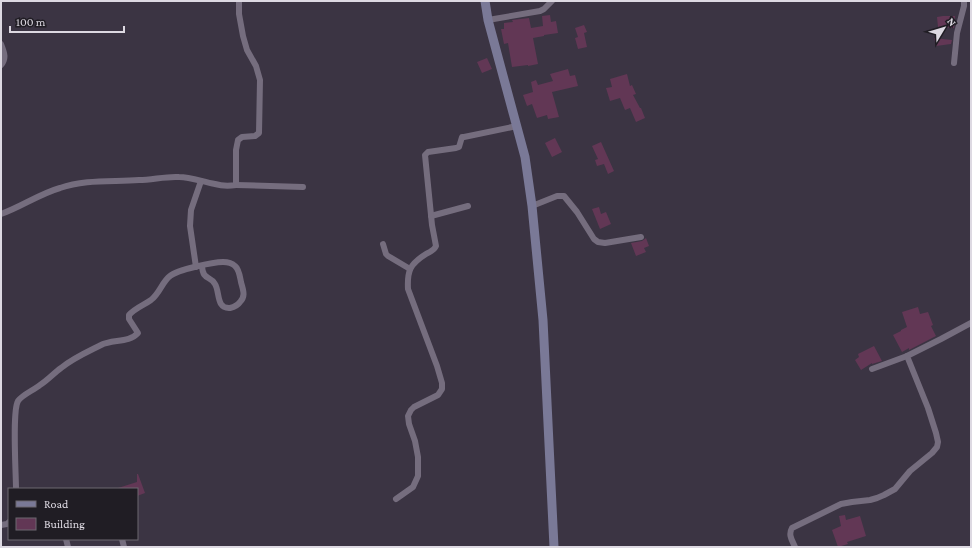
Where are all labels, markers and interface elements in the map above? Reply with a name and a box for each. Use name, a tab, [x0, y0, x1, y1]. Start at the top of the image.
scale bar	[10, 8, 124, 34]
north arrow	[924, 8, 964, 48]
text: 100 m	[16, 15, 46, 29]
text: N	[945, 15, 959, 29]
legend	[8, 488, 138, 540]
text: Road	[44, 497, 69, 511]
text: Building	[44, 517, 85, 531]

